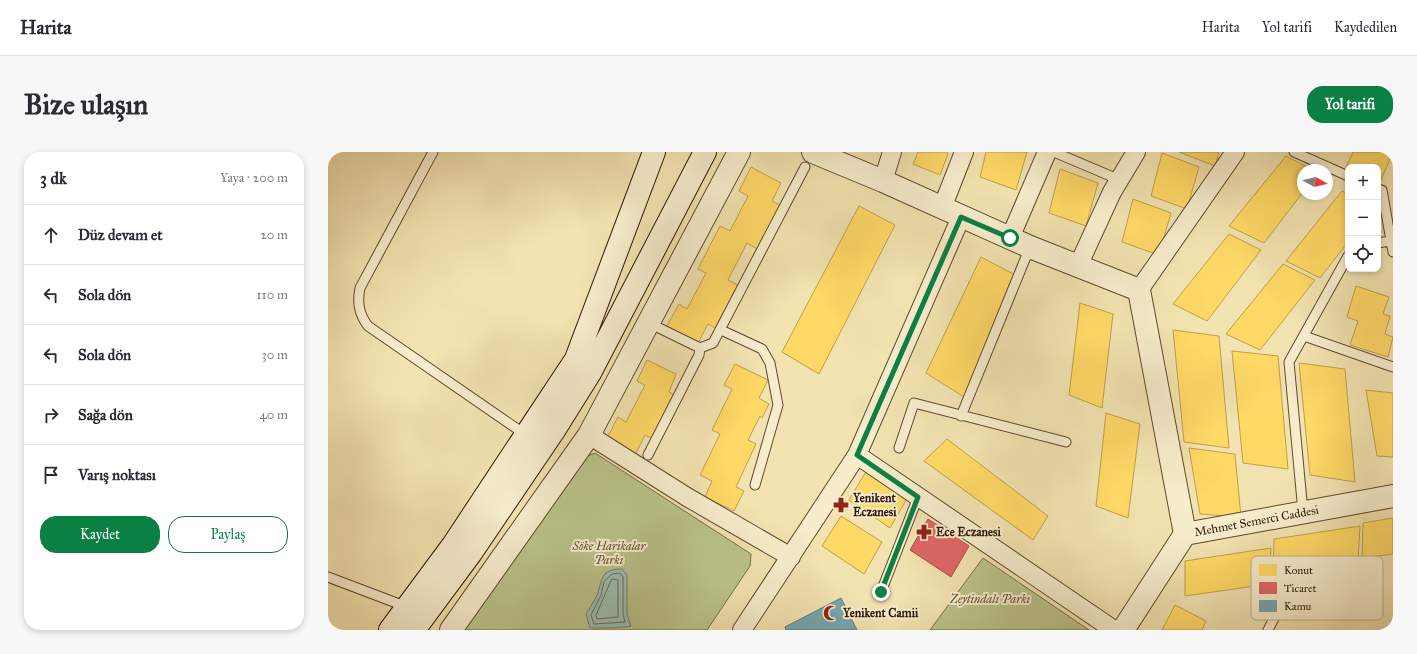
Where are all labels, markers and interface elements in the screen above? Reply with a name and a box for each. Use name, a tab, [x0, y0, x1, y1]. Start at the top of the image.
text: Harita	[20, 16, 72, 39]
text: Harita	[1202, 19, 1240, 36]
text: Yol tarifi	[1262, 19, 1312, 36]
text: Kaydedilen	[1334, 19, 1397, 36]
button: Yol tarifi	[1307, 86, 1393, 123]
text: Bize ulaşın	[24, 87, 148, 122]
north arrow	[1297, 164, 1333, 200]
map controls	[1345, 164, 1381, 272]
button: +	[1345, 164, 1381, 200]
text: 3 dk	[40, 168, 67, 189]
text: Yaya · 200 m	[220, 170, 288, 186]
button: −	[1345, 200, 1381, 236]
icon: ahead	[40, 224, 62, 246]
text: Düz devam et	[78, 226, 163, 244]
text: 20 m	[260, 227, 288, 243]
route start	[1001, 229, 1019, 247]
button: locate	[1345, 236, 1381, 272]
icon: left	[40, 284, 62, 306]
text: Sola dön	[78, 286, 131, 304]
text: 110 m	[256, 287, 288, 303]
icon: left	[40, 344, 62, 366]
text: Sola dön	[78, 346, 131, 364]
text: 30 m	[262, 347, 288, 363]
icon: right	[40, 404, 62, 426]
text: Sağa dön	[78, 406, 133, 424]
text: 40 m	[259, 407, 288, 423]
icon: arrive	[40, 464, 62, 486]
text: Varış noktası	[78, 466, 156, 484]
place label: Yenikent Eczanesi	[852, 491, 897, 519]
pharmacy icon: Yenikent Eczanesi	[832, 496, 850, 514]
street label: Mehmet Semerci Caddesi	[1193, 503, 1321, 539]
button: Kaydet	[40, 516, 160, 553]
button: Paylaş	[168, 516, 288, 553]
pharmacy icon: Ece Eczanesi	[915, 523, 933, 541]
place label: Ece Eczanesi	[936, 525, 1001, 539]
park label: Söke Harikalar Parkı	[571, 539, 647, 567]
legend	[1251, 556, 1383, 620]
text: Konut	[1284, 564, 1313, 577]
text: Ticaret	[1284, 582, 1316, 595]
route end	[872, 583, 890, 601]
park label: Zeytindalı Parkı	[949, 592, 1031, 606]
text: Kamu	[1284, 600, 1312, 613]
mosque icon: Yenikent Camii	[822, 604, 840, 622]
place label: Yenikent Camii	[842, 606, 919, 620]

